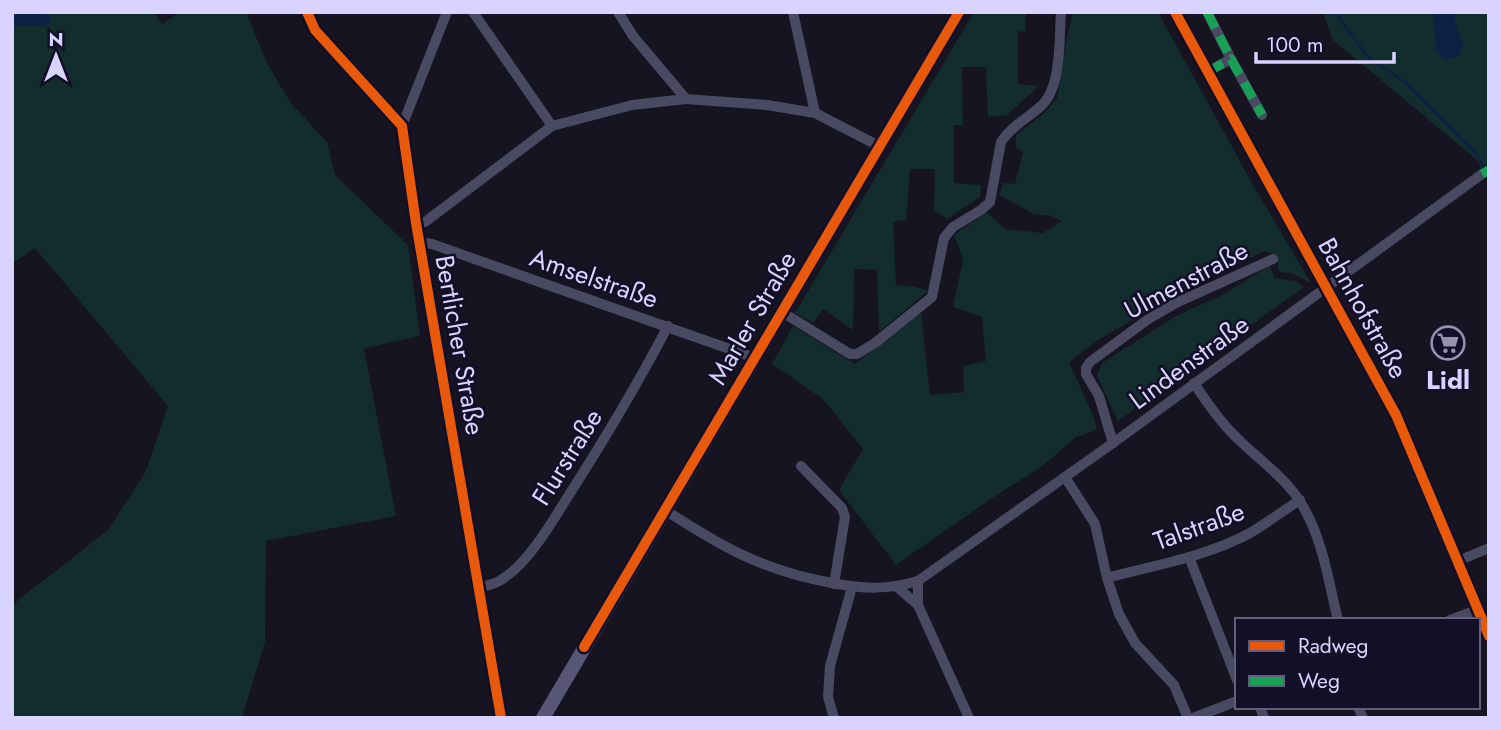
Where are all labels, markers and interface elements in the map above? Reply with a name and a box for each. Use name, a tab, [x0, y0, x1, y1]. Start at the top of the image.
north arrow	[21, 21, 91, 91]
scale bar	[1256, 21, 1394, 65]
text: N	[48, 26, 64, 53]
text: 100 m	[1266, 30, 1323, 60]
street label: Ulmenstraße	[1117, 231, 1255, 329]
street label: Bahnhofstraße	[1309, 231, 1417, 385]
street label: Amselstraße	[525, 238, 663, 318]
street label: Marler Straße	[698, 244, 806, 392]
street label: Bertlicher Straße	[425, 252, 495, 438]
street label: Lindenstraße	[1121, 305, 1257, 419]
supermarket icon: Lidl	[1429, 324, 1467, 362]
place label: Lidl	[1426, 361, 1470, 399]
street label: Flurstraße	[522, 401, 612, 513]
street label: Talstraße	[1148, 492, 1250, 560]
legend	[1235, 618, 1480, 709]
text: Radweg	[1298, 631, 1369, 661]
text: Weg	[1298, 666, 1340, 696]

